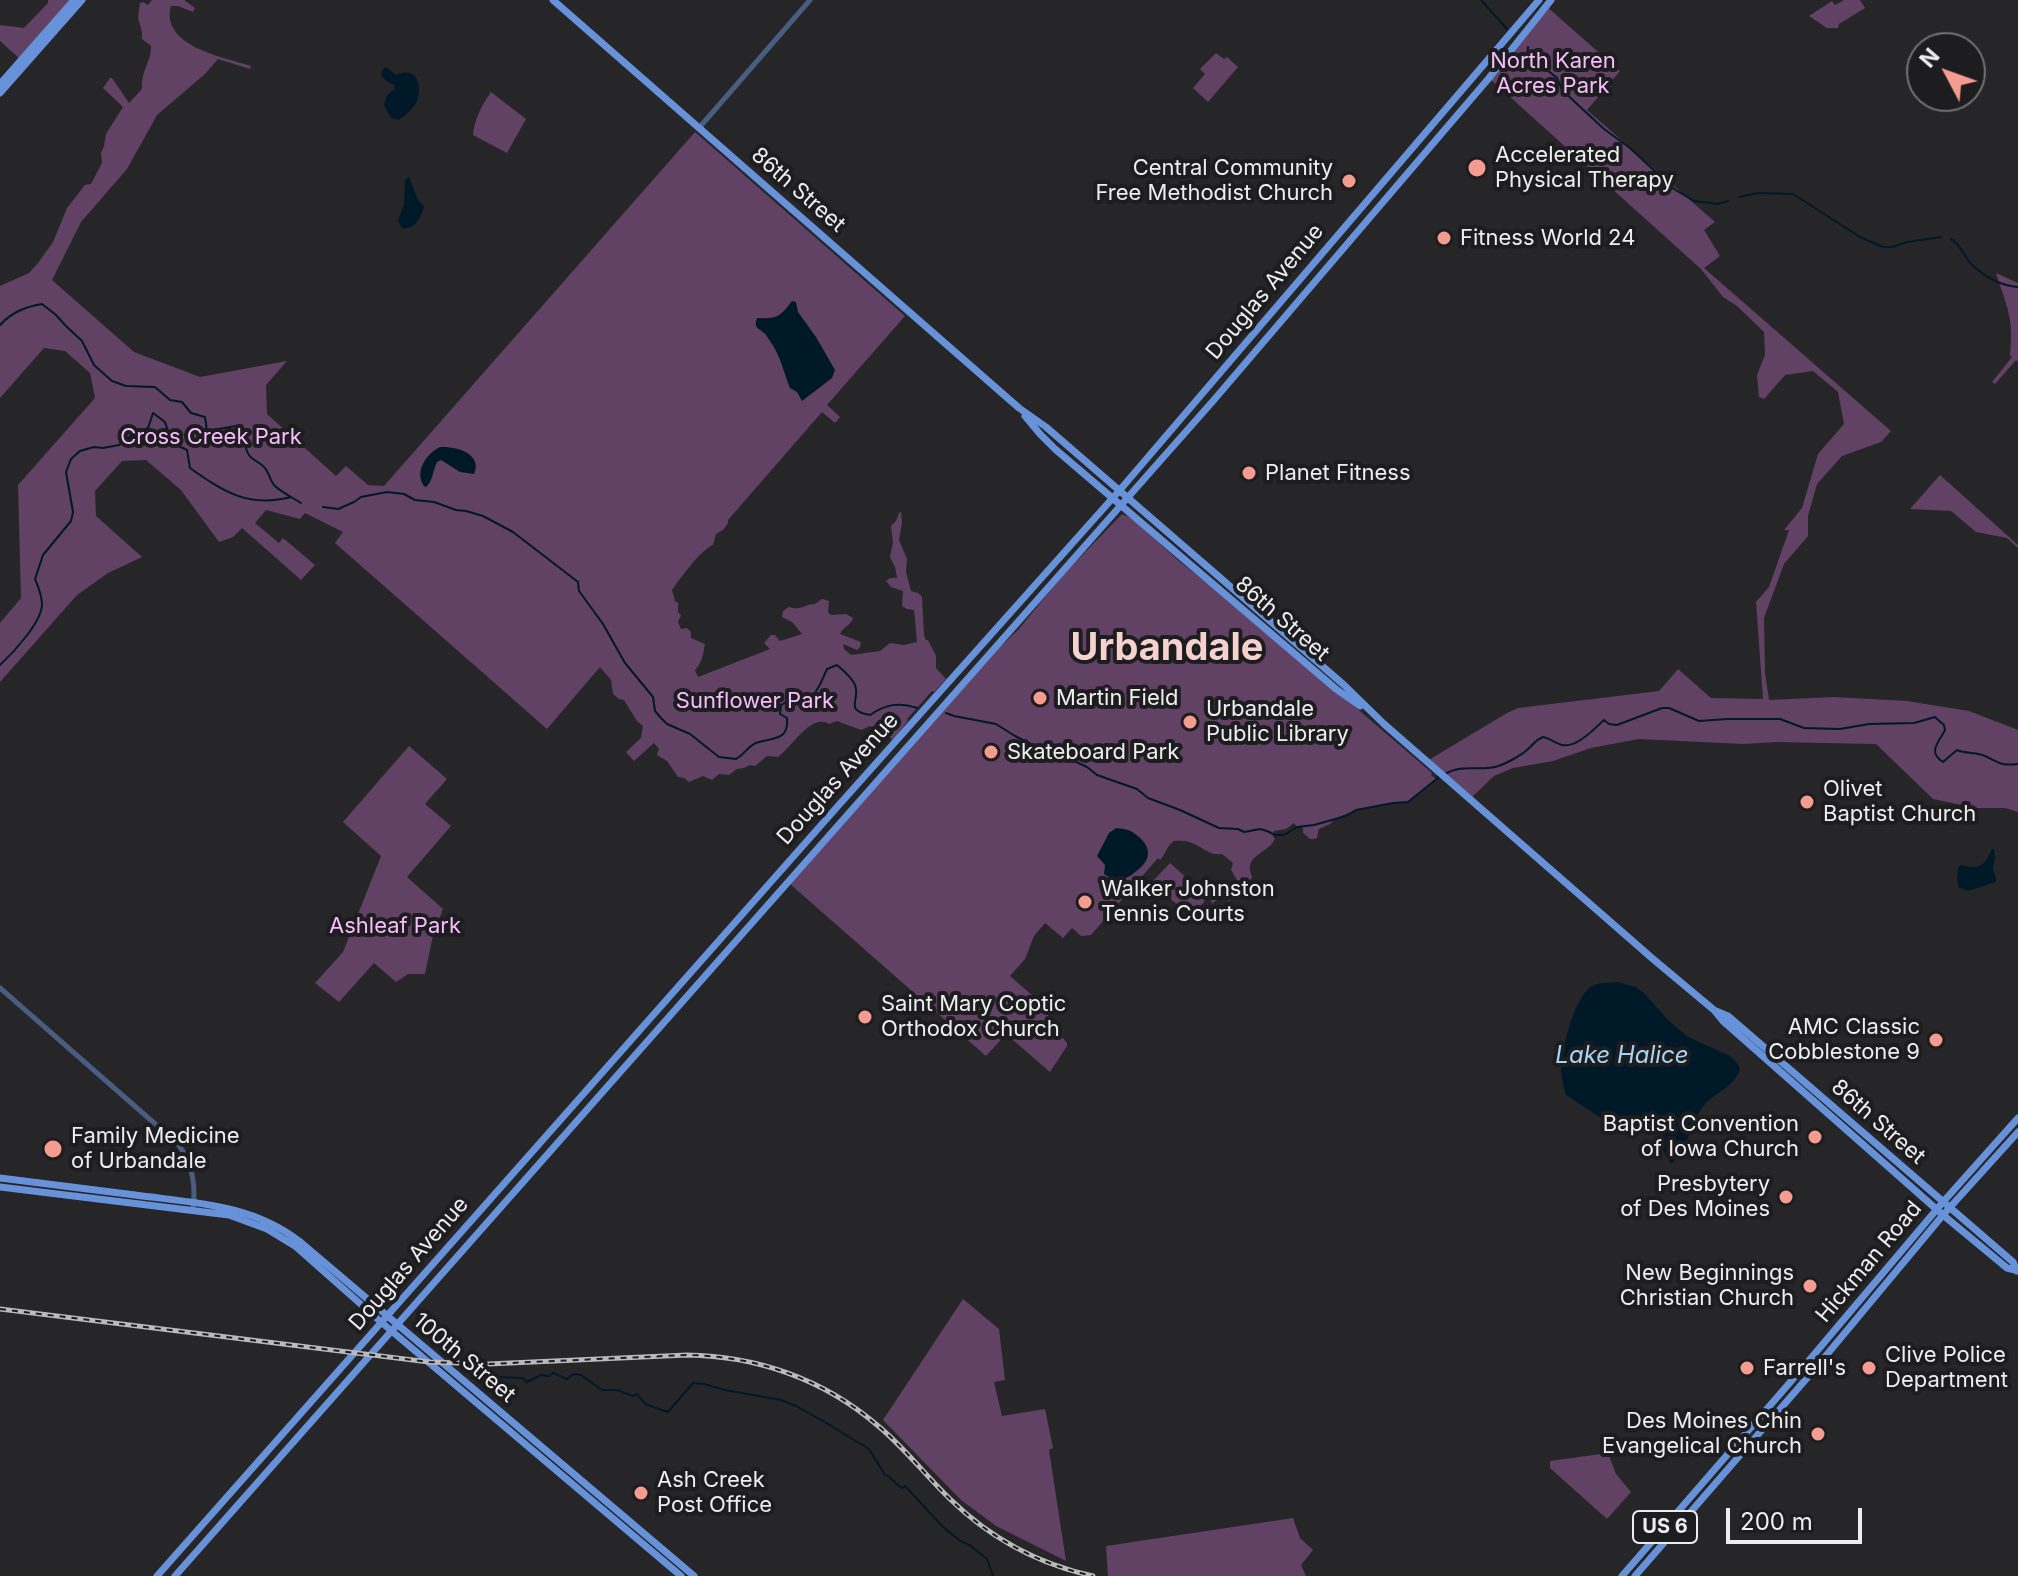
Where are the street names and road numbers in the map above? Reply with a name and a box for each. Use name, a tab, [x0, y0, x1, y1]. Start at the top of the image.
street label: 86th Street	[746, 142, 850, 238]
street label: Douglas Avenue	[1201, 219, 1329, 365]
street label: 86th Street	[1230, 571, 1334, 667]
street label: Douglas Avenue	[772, 708, 904, 850]
street label: 86th Street	[1826, 1074, 1930, 1170]
street label: Douglas Avenue	[344, 1192, 474, 1336]
street label: Hickman Road	[1811, 1196, 1927, 1328]
street label: 100th Street	[407, 1308, 521, 1408]
road number: US 6	[1633, 1511, 1697, 1543]

